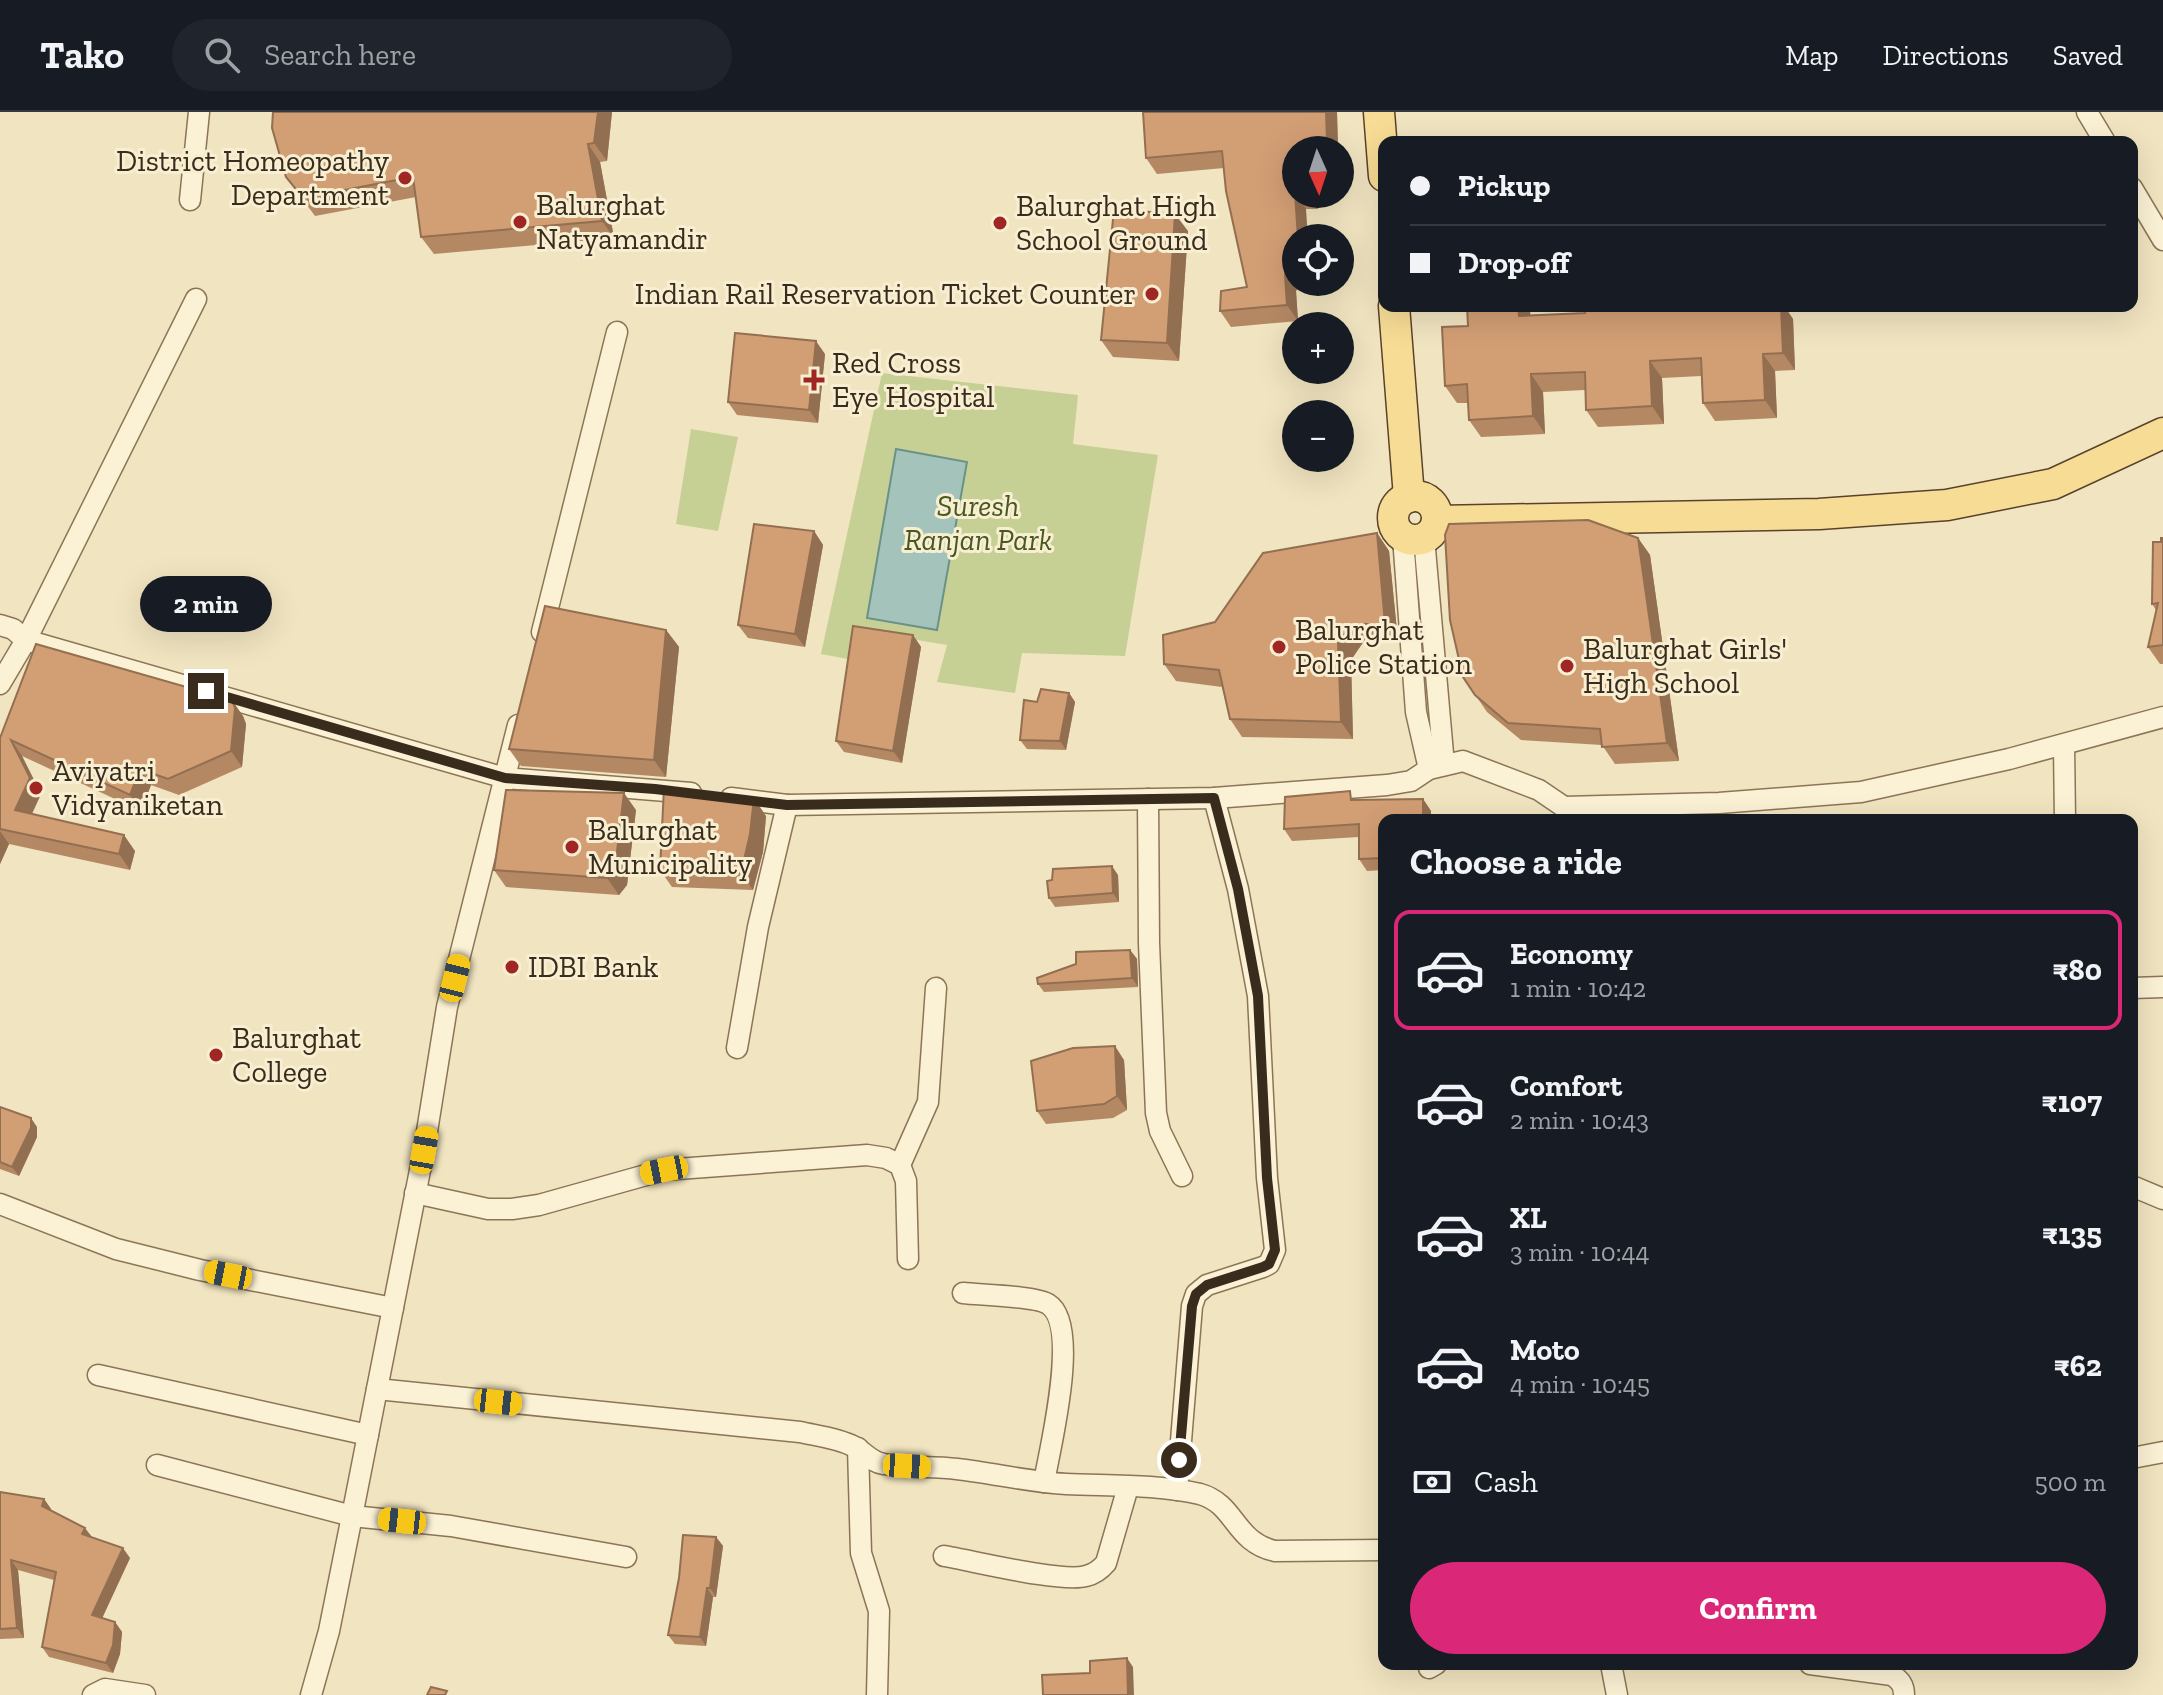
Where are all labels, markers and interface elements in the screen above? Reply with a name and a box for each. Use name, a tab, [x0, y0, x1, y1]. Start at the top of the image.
search box	[172, 19, 732, 91]
text: Tako	[40, 32, 124, 78]
icon: search	[200, 33, 244, 77]
text: Search here	[264, 37, 416, 73]
text: Map	[1785, 39, 1838, 72]
text: Directions	[1882, 39, 2009, 72]
text: Saved	[2053, 39, 2123, 72]
north arrow	[1282, 136, 1354, 208]
map controls	[1282, 136, 1354, 472]
place label: District Homeopathy Department	[116, 143, 390, 213]
text: Pickup	[1458, 168, 1550, 204]
marker: District Homeopathy Department	[396, 169, 414, 187]
place label: Balurghat Natyamandir	[536, 187, 708, 257]
place label: Balurghat High School Ground	[1016, 188, 1216, 258]
marker: Balurghat Natyamandir	[511, 213, 529, 231]
marker: Balurghat High School Ground	[991, 214, 1009, 232]
button: locate	[1282, 224, 1354, 296]
text: Drop-off	[1458, 245, 1570, 281]
place label: Indian Rail Reservation Ticket Counter	[635, 276, 1136, 312]
marker: Indian Rail Reservation Ticket Counter	[1143, 285, 1161, 303]
button: +	[1282, 312, 1354, 384]
place label: Red Cross Eye Hospital	[832, 345, 994, 415]
marker: Red Cross Eye Hospital	[803, 369, 825, 391]
button: −	[1282, 400, 1354, 472]
park label: Suresh Ranjan Park	[904, 488, 1052, 558]
callout: 2 min	[140, 575, 272, 631]
text: 2 min	[174, 588, 238, 620]
place label: Balurghat Police Station	[1295, 612, 1472, 682]
place label: Balurghat Girls' High School	[1583, 631, 1787, 701]
marker: Balurghat Police Station	[1270, 638, 1288, 656]
marker: Balurghat Girls' High School	[1558, 657, 1576, 675]
route end	[188, 673, 224, 709]
place label: Aviyatri Vidyaniketan	[51, 753, 223, 823]
marker: Aviyatri Vidyaniketan	[27, 779, 45, 797]
place label: Balurghat Municipality	[588, 812, 753, 882]
marker: Balurghat Municipality	[563, 838, 581, 856]
text: Choose a ride	[1410, 840, 1622, 883]
icon: car	[1414, 934, 1486, 1006]
text: Economy	[1510, 936, 1633, 972]
place label: IDBI Bank	[528, 949, 659, 985]
car	[438, 952, 472, 1004]
text: ₹80	[2052, 952, 2102, 988]
marker: IDBI Bank	[503, 958, 521, 976]
text: 1 min · 10:42	[1510, 972, 1646, 1004]
place label: Balurghat College	[232, 1020, 361, 1090]
marker: Balurghat College	[207, 1046, 225, 1064]
icon: car	[1414, 1066, 1486, 1138]
text: Comfort	[1510, 1068, 1622, 1104]
text: ₹107	[2042, 1084, 2102, 1120]
text: 2 min · 10:43	[1510, 1104, 1649, 1136]
car	[408, 1124, 440, 1176]
car	[638, 1154, 690, 1186]
icon: car	[1414, 1198, 1486, 1270]
text: XL	[1510, 1200, 1547, 1236]
text: ₹135	[2042, 1216, 2102, 1252]
text: 3 min · 10:44	[1510, 1236, 1650, 1268]
car	[202, 1259, 254, 1291]
icon: car	[1414, 1330, 1486, 1402]
text: Moto	[1510, 1332, 1580, 1368]
text: ₹62	[2054, 1348, 2102, 1384]
text: 4 min · 10:45	[1510, 1368, 1650, 1400]
car	[473, 1388, 523, 1416]
route start	[1161, 1442, 1197, 1478]
car	[882, 1453, 932, 1479]
icon: cash	[1410, 1460, 1454, 1504]
text: Cash	[1474, 1464, 1538, 1500]
text: 500 m	[2034, 1466, 2106, 1498]
car	[377, 1507, 427, 1535]
button: Confirm	[1410, 1562, 2106, 1654]

